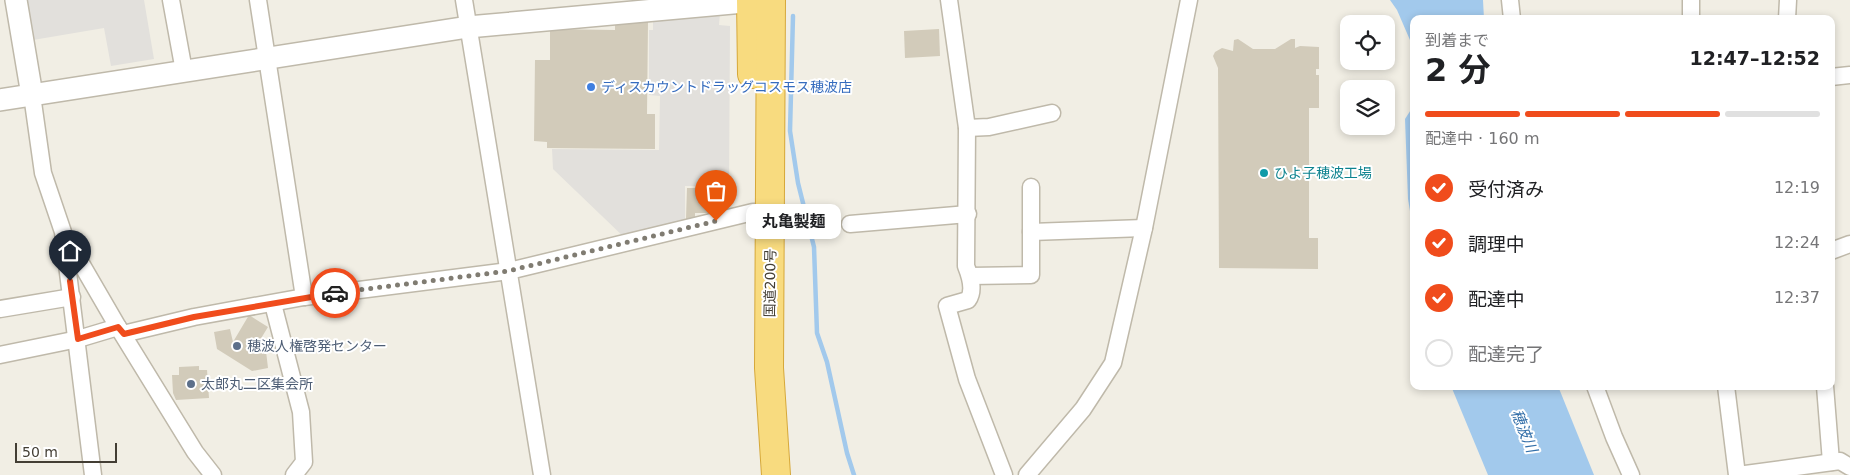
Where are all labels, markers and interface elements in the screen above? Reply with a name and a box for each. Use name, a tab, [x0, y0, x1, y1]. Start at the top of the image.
map controls	[1340, 15, 1395, 135]
button: locate	[1340, 15, 1395, 70]
text: 到着まで	[1425, 31, 1489, 50]
text: 12:47–12:52	[1690, 47, 1820, 69]
text: 2 分	[1425, 51, 1490, 89]
place label: ディスカウントドラッグコスモス穂波店	[601, 79, 852, 95]
button: layers	[1340, 80, 1395, 135]
marker: ディスカウントドラッグコスモス穂波店	[585, 81, 597, 93]
text: 配達中 · 160 m	[1425, 129, 1539, 148]
place label: ひよ子穂波工場	[1274, 165, 1372, 181]
marker: ひよ子穂波工場	[1258, 167, 1270, 179]
pin	[695, 170, 737, 221]
icon: check	[1425, 174, 1453, 202]
icon: bag	[702, 177, 730, 205]
text: 受付済み	[1468, 178, 1544, 200]
text: 12:19	[1774, 178, 1820, 197]
callout: 丸亀製麺	[746, 204, 841, 238]
text: 丸亀製麺	[761, 212, 826, 231]
icon: check	[1425, 229, 1453, 257]
pin	[49, 230, 91, 281]
text: 調理中	[1468, 233, 1525, 255]
text: 12:24	[1774, 233, 1820, 252]
icon: home	[56, 237, 84, 265]
street label: 国道200号	[761, 248, 779, 318]
courier	[310, 268, 360, 318]
icon: car	[321, 279, 349, 307]
icon: check	[1425, 284, 1453, 312]
text: 配達中	[1468, 288, 1525, 310]
text: 12:37	[1774, 288, 1820, 307]
place label: 穂波人権啓発センター	[247, 338, 387, 354]
marker: 穂波人権啓発センター	[231, 340, 243, 352]
text: 配達完了	[1468, 343, 1544, 365]
place label: 太郎丸二区集会所	[201, 376, 313, 392]
marker: 太郎丸二区集会所	[185, 378, 197, 390]
water label: 穂波川	[1507, 407, 1542, 457]
scale bar	[15, 440, 118, 463]
text: 50 m	[22, 444, 58, 460]

